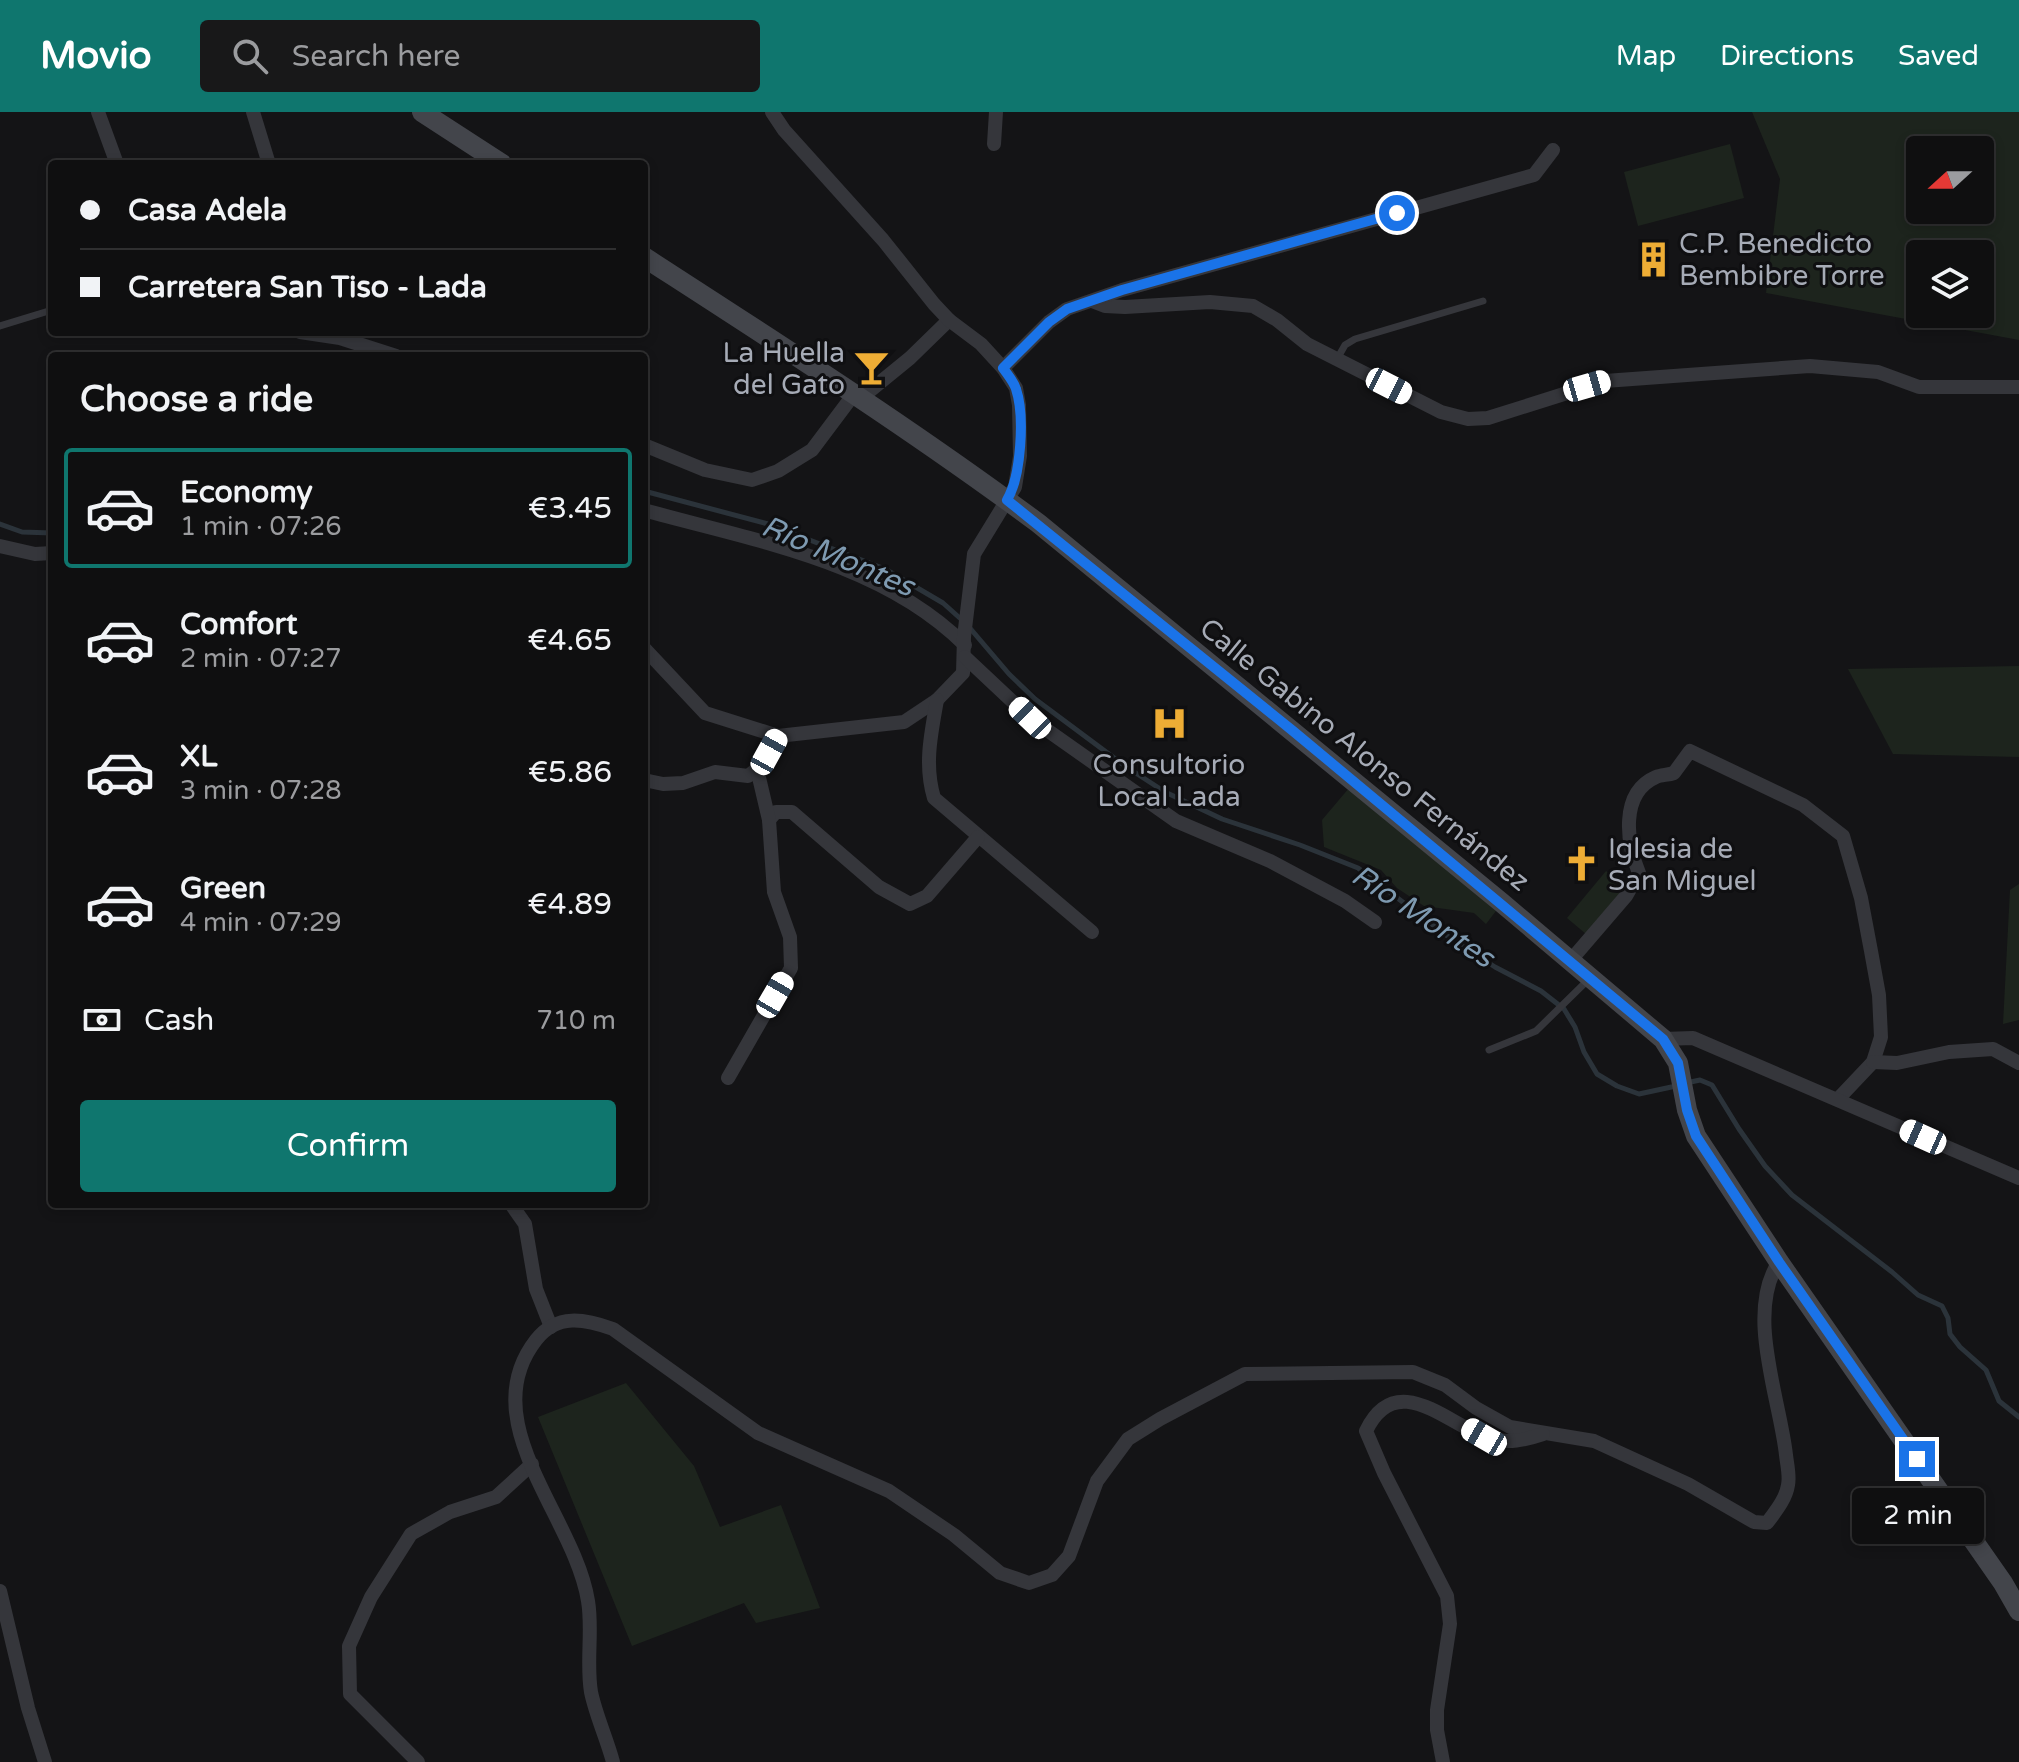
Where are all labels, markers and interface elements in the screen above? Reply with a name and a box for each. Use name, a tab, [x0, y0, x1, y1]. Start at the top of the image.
search box	[200, 20, 760, 92]
text: Movio	[40, 33, 152, 79]
icon: search	[228, 34, 272, 78]
text: Search here	[292, 38, 460, 75]
text: Map	[1616, 39, 1676, 73]
text: Directions	[1720, 39, 1854, 73]
text: Saved	[1898, 39, 1979, 73]
north arrow	[1906, 136, 1994, 224]
map controls	[1906, 136, 1994, 328]
text: Casa Adela	[128, 192, 287, 229]
route start	[1379, 195, 1415, 231]
place label: C.P. Benedicto Bembibre Torre	[1679, 227, 1885, 293]
building icon: C.P. Benedicto Bembibre Torre	[1634, 240, 1672, 278]
button: layers	[1906, 240, 1994, 328]
text: Carretera San Tiso - Lada	[128, 269, 487, 306]
place label: La Huella del Gato	[722, 336, 845, 402]
bar icon: La Huella del Gato	[852, 349, 890, 387]
car	[1362, 364, 1416, 408]
car	[1561, 368, 1613, 404]
text: Choose a ride	[80, 378, 313, 421]
icon: car	[84, 472, 156, 544]
text: Economy	[180, 474, 313, 511]
text: €3.45	[528, 490, 612, 527]
water label: Río Montes	[756, 508, 922, 606]
text: 1 min · 07:26	[180, 511, 342, 542]
icon: car	[84, 604, 156, 676]
text: Comfort	[180, 606, 298, 643]
street label: Calle Gabino Alonso Fernández	[1193, 611, 1536, 898]
text: €4.65	[527, 622, 612, 659]
text: 2 min · 07:27	[180, 643, 342, 674]
car	[1004, 693, 1056, 743]
hospital icon: Consultorio Local Lada	[1150, 705, 1188, 743]
car	[747, 725, 791, 779]
icon: car	[84, 736, 156, 808]
text: XL	[180, 738, 217, 775]
place label: Consultorio Local Lada	[1093, 748, 1245, 814]
text: €5.86	[528, 754, 612, 791]
text: 3 min · 07:28	[180, 775, 342, 806]
place label: Iglesia de San Miguel	[1608, 832, 1757, 898]
church icon: Iglesia de San Miguel	[1563, 845, 1601, 883]
water label: Río Montes	[1345, 857, 1503, 978]
icon: car	[84, 868, 156, 940]
text: Green	[180, 870, 266, 907]
text: €4.89	[527, 886, 612, 923]
text: 4 min · 07:29	[180, 907, 342, 938]
car	[753, 968, 797, 1022]
icon: cash	[80, 998, 124, 1042]
text: Cash	[144, 1002, 214, 1039]
text: 710 m	[536, 1005, 616, 1036]
button: Confirm	[80, 1100, 616, 1192]
car	[1896, 1116, 1950, 1158]
car	[1457, 1415, 1511, 1459]
route end	[1899, 1441, 1935, 1477]
callout: 2 min	[1851, 1487, 1983, 1543]
text: 2 min	[1883, 1500, 1953, 1531]

